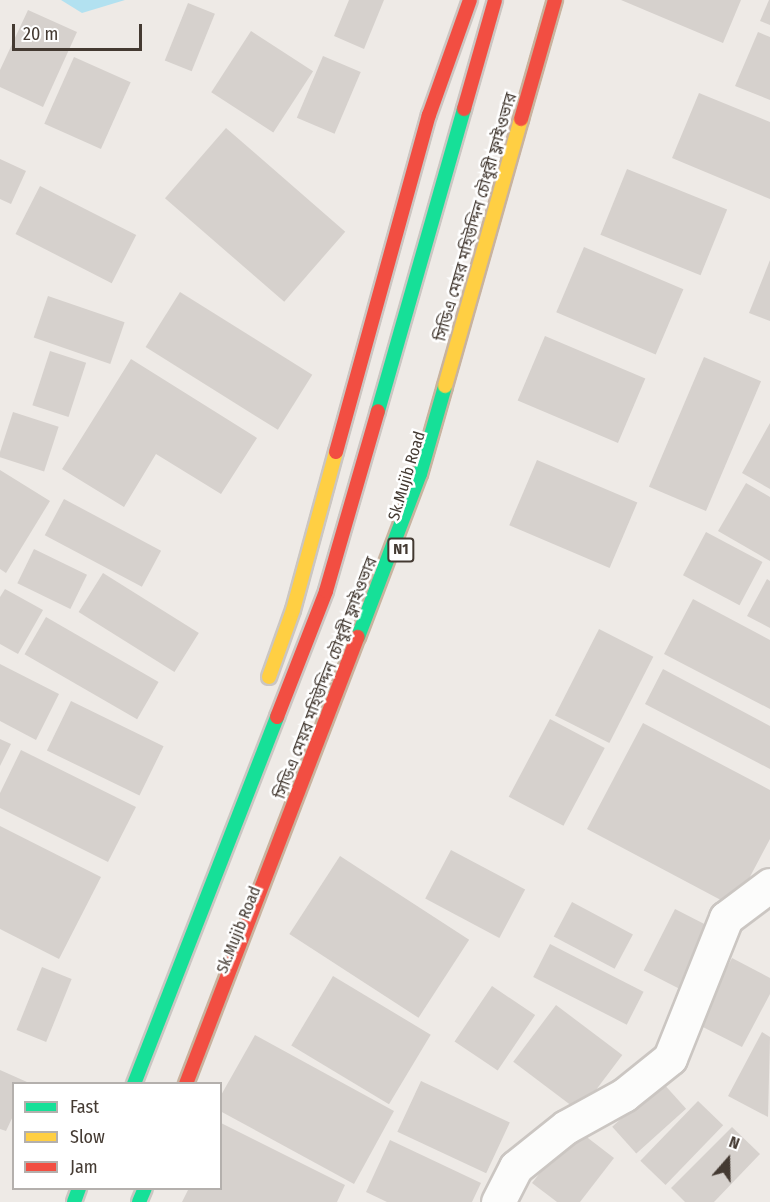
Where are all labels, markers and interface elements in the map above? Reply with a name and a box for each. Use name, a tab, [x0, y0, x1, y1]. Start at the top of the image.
scale bar	[15, 12, 146, 50]
text: 20 m	[23, 23, 58, 45]
street label: সিডিএ মেয়র মহিউদ্দিন চৌধুরী ফ্লাইওভার	[431, 91, 521, 343]
street label: Sk.Mujib Road	[384, 429, 430, 523]
road number: N1	[386, 538, 416, 562]
street label: সিডিএ মেয়র মহিউদ্দিন চৌধুরী ফ্লাইওভার	[271, 554, 381, 802]
street label: Sk.Mujib Road	[213, 884, 265, 976]
legend	[12, 1082, 222, 1190]
text: Fast	[70, 1096, 99, 1118]
text: Slow	[70, 1126, 105, 1148]
north arrow	[698, 1130, 758, 1190]
text: N	[727, 1132, 742, 1153]
text: Jam	[70, 1156, 98, 1178]

